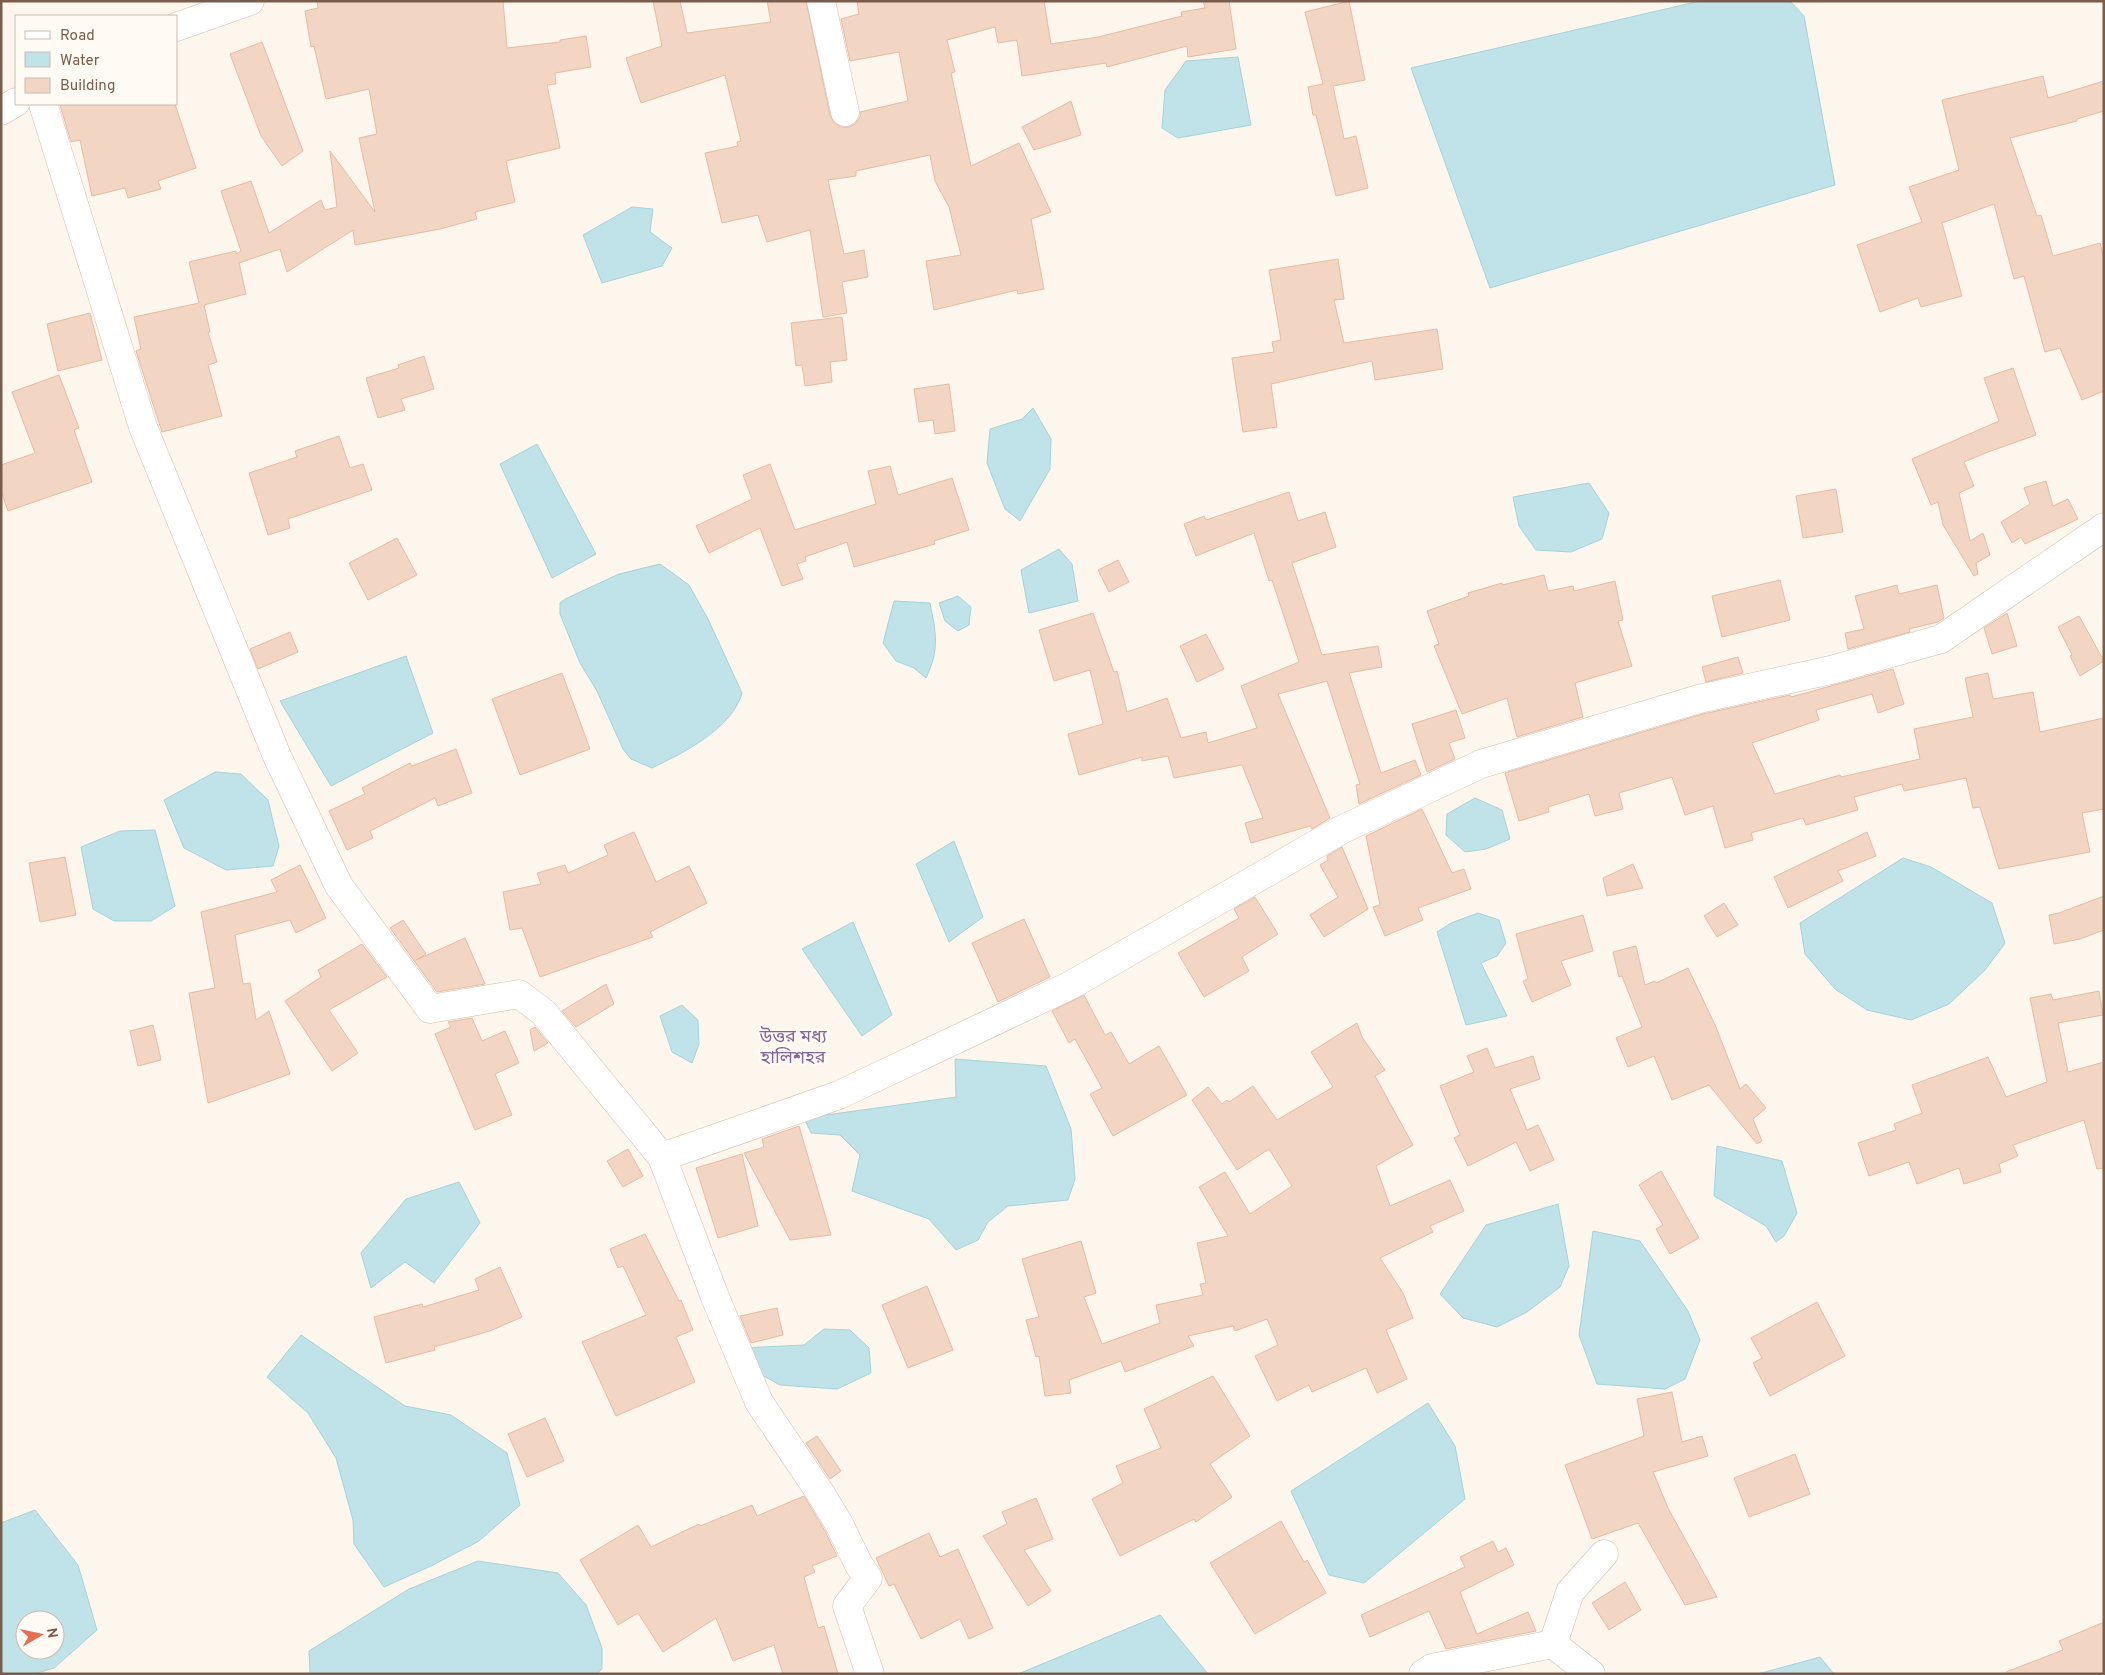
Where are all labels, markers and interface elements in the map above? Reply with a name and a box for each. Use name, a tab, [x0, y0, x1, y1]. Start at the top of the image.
legend	[15, 15, 178, 105]
text: Road	[60, 27, 95, 46]
text: Water	[60, 52, 100, 71]
text: Building	[60, 77, 115, 96]
district label: উত্তর মধ্য হালিশহর	[758, 1026, 828, 1070]
north arrow	[15, 1610, 65, 1660]
text: N	[42, 1627, 61, 1640]

